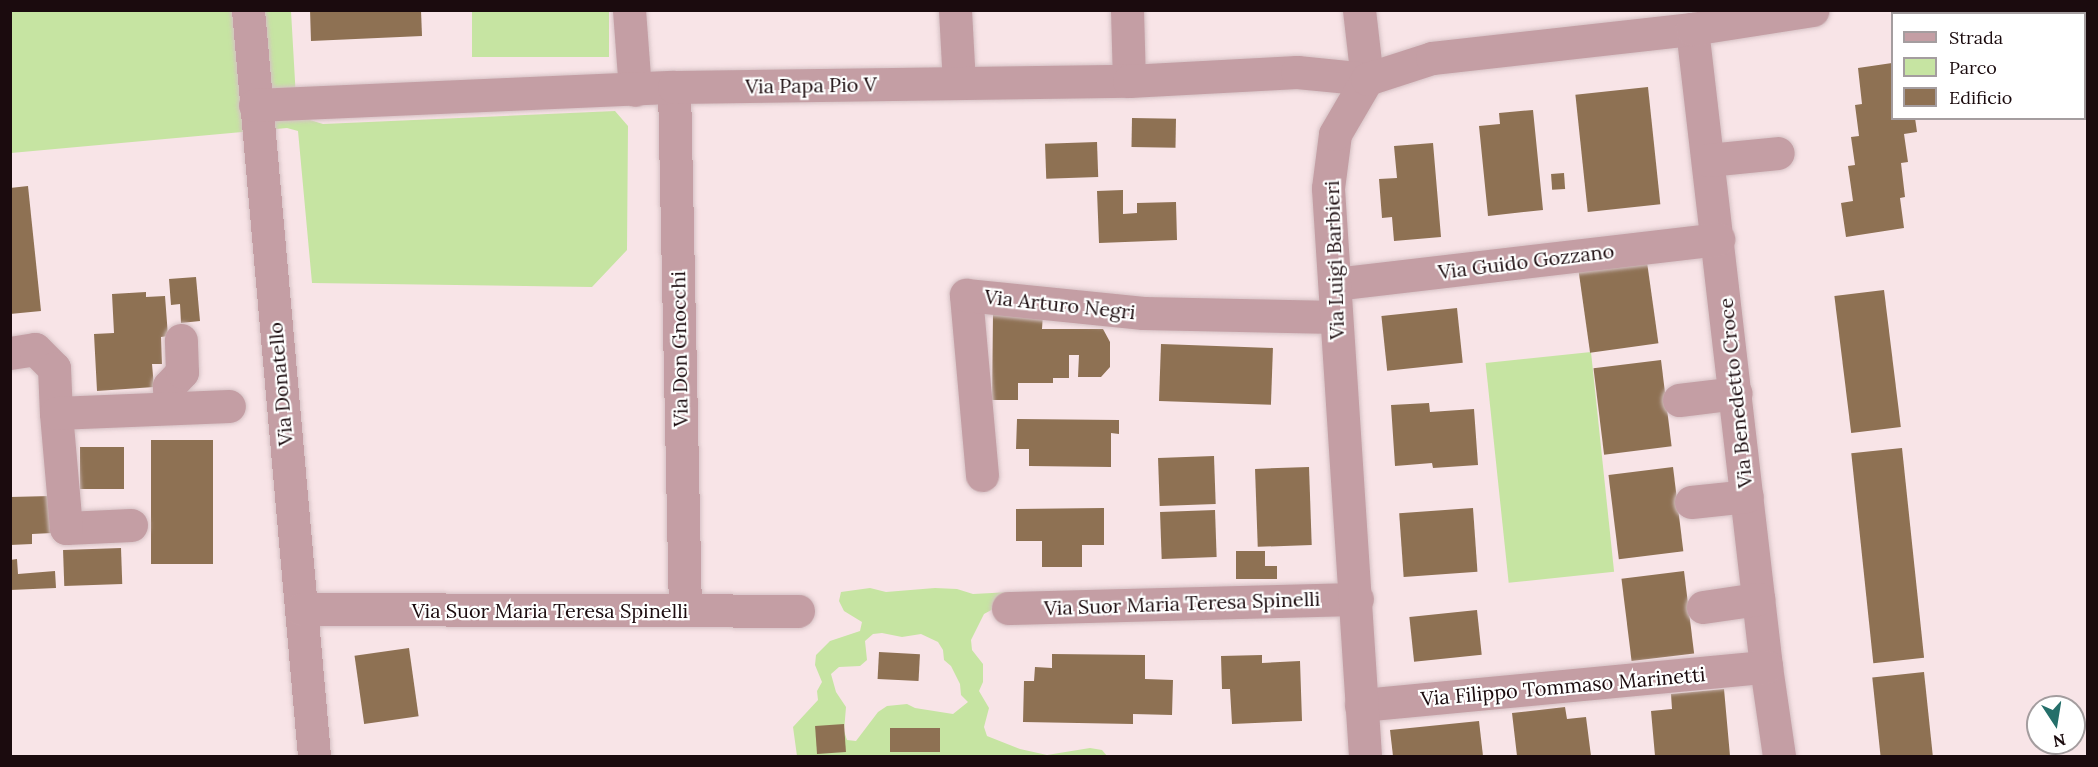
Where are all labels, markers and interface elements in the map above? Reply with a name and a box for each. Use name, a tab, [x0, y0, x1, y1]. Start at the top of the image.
legend	[1891, 12, 2086, 120]
text: Strada	[1949, 26, 2003, 49]
text: Parco	[1949, 56, 1997, 79]
street label: Via Papa Pio V	[745, 72, 877, 98]
text: Edificio	[1949, 86, 2012, 109]
street label: Via Luigi Barbieri	[1319, 180, 1349, 340]
street label: Via Guido Gozzano	[1437, 238, 1615, 284]
street label: Via Don Gnocchi	[666, 271, 692, 427]
street label: Via Arturo Negri	[983, 284, 1137, 324]
street label: Via Benedetto Croce	[1713, 297, 1757, 489]
street label: Via Donatello	[263, 321, 297, 447]
street label: Via Suor Maria Teresa Spinelli	[1043, 586, 1321, 620]
street label: Via Suor Maria Teresa Spinelli	[412, 598, 688, 622]
street label: Via Filippo Tommaso Marinetti	[1420, 662, 1706, 710]
north arrow	[2026, 695, 2086, 755]
text: N	[2051, 730, 2067, 752]

